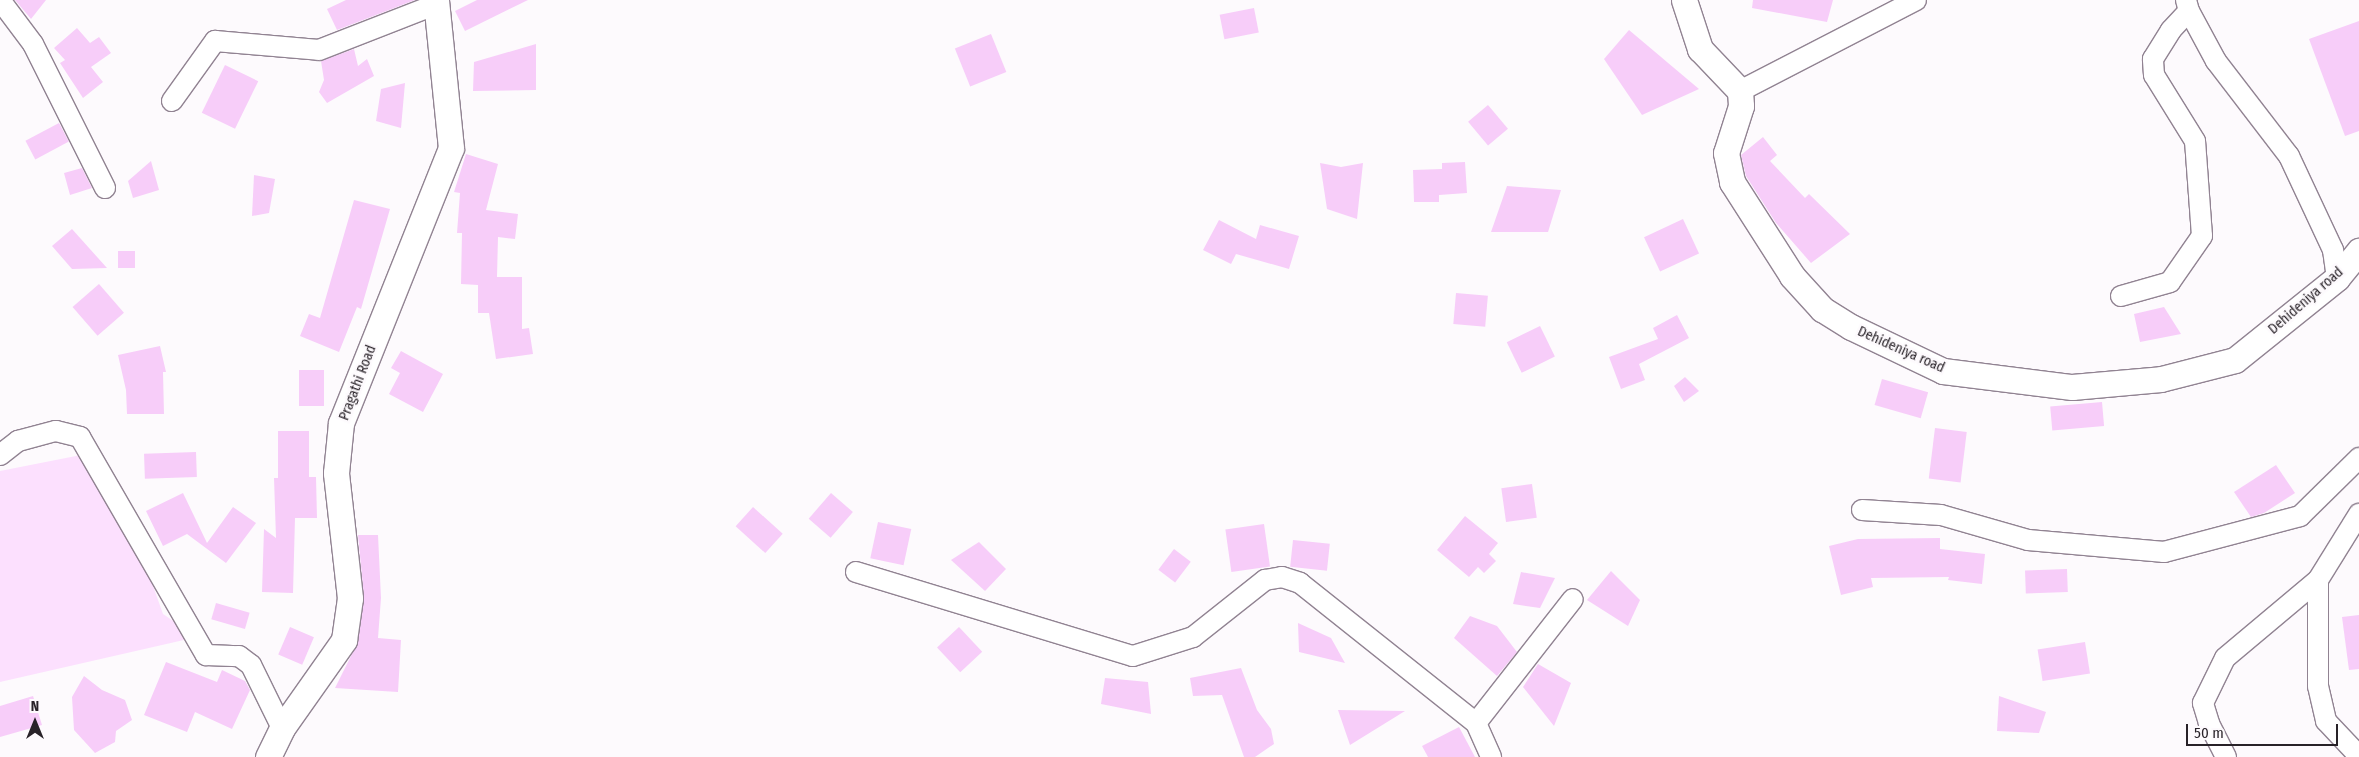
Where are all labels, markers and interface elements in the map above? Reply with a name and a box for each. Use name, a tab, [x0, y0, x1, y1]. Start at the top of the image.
street label: Dehideniya road	[2265, 264, 2347, 338]
street label: Dehideniya road	[1855, 323, 1947, 377]
street label: Pragathi Road	[336, 343, 380, 423]
north arrow	[10, 697, 60, 747]
text: N	[31, 698, 39, 715]
scale bar	[2189, 714, 2342, 746]
text: 50 m	[2194, 724, 2224, 742]

